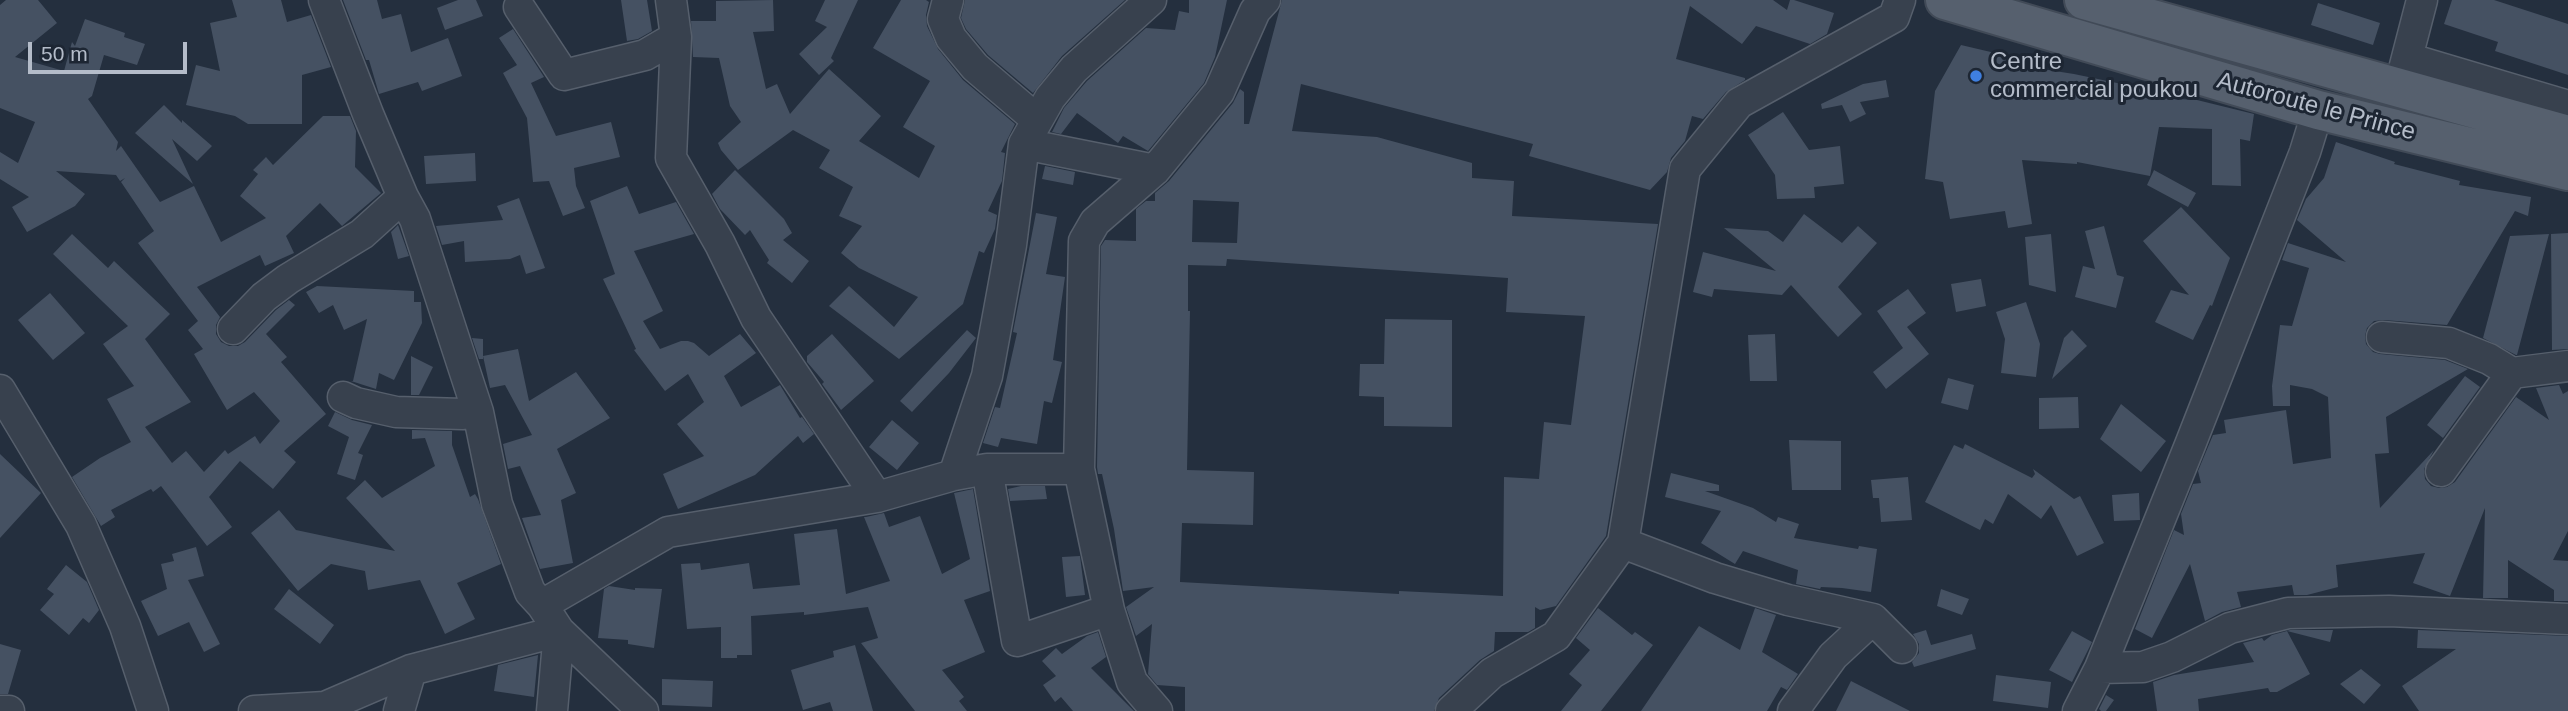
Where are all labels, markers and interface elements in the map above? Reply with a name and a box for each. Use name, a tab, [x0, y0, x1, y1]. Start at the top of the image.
scale bar	[32, 28, 191, 72]
text: 50 m	[41, 42, 88, 65]
place label: Centre commercial poukou	[1990, 48, 2198, 104]
street label: Autoroute le Prince	[2214, 67, 2418, 147]
marker: Centre commercial poukou	[1968, 68, 1984, 84]

